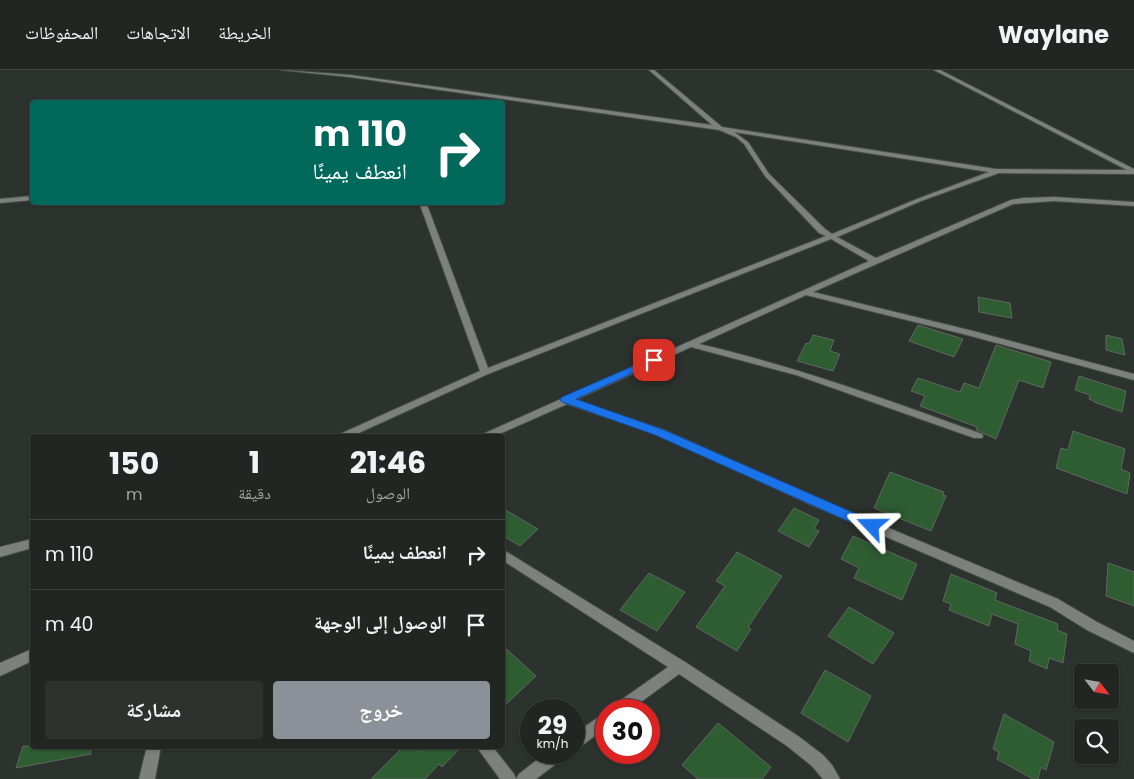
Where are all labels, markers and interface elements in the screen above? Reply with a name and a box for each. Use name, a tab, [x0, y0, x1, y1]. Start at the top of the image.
text: Waylane	[998, 18, 1109, 51]
text: المحفوظات	[25, 20, 98, 45]
text: الاتجاهات	[126, 20, 190, 45]
text: الخريطة	[218, 20, 271, 45]
text: 110 m	[313, 109, 407, 158]
icon: right	[425, 120, 490, 185]
text: انعطف يمينًا	[312, 156, 407, 187]
pin	[633, 339, 675, 381]
icon: arrive	[640, 346, 668, 374]
text: 1	[249, 441, 260, 484]
text: 21:46	[350, 441, 426, 484]
text: 150	[109, 442, 159, 485]
text: دقيقة	[238, 482, 271, 505]
text: الوصول	[366, 482, 410, 505]
text: m	[126, 483, 142, 506]
position arrow	[845, 499, 897, 551]
text: انعطف يمينًا	[362, 539, 447, 566]
text: 110 m	[45, 541, 94, 568]
icon: right	[462, 541, 490, 569]
text: الوصول إلى الوجهة	[314, 609, 447, 636]
text: 40 m	[45, 611, 94, 638]
icon: arrive	[462, 611, 490, 639]
north arrow	[1074, 664, 1119, 709]
map controls	[1074, 664, 1119, 764]
button: مشاركة	[45, 681, 263, 739]
button: خروج	[273, 681, 490, 739]
speed limit sign: 30	[595, 699, 660, 764]
text: 29	[538, 708, 567, 743]
button: search	[1074, 719, 1119, 764]
text: km/h	[537, 735, 568, 752]

